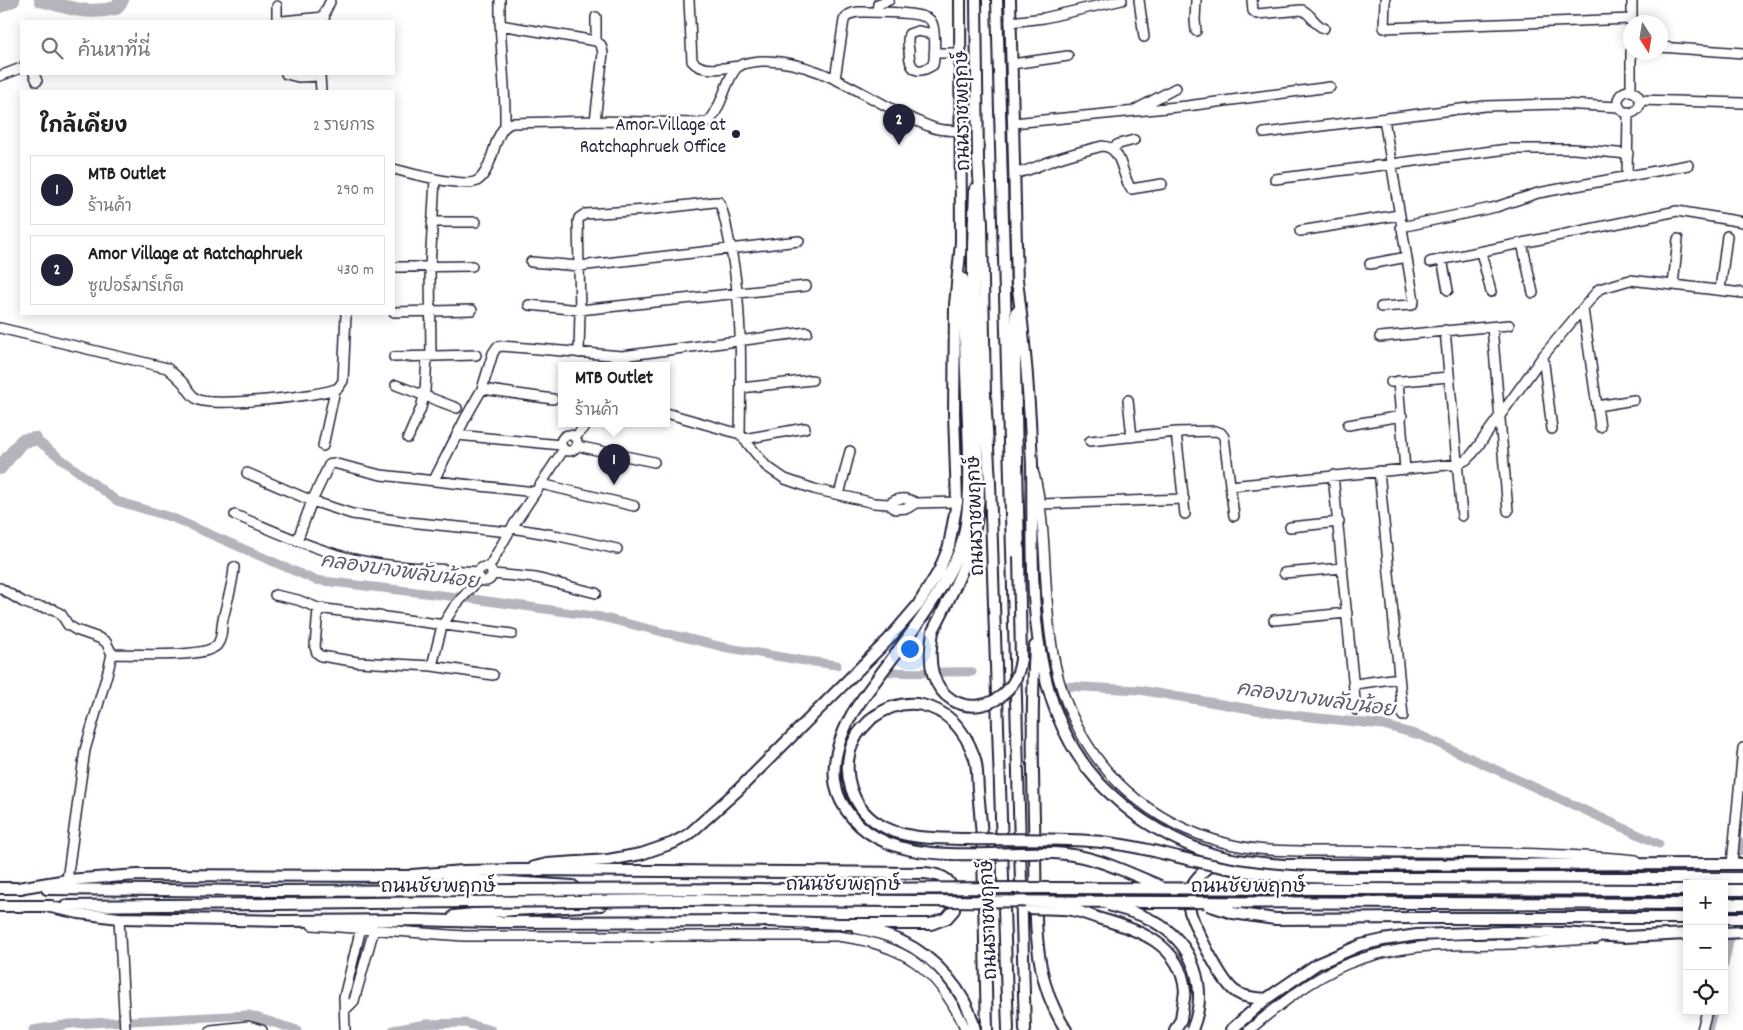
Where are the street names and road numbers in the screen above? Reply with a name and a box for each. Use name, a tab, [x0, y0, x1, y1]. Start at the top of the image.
street label: ถนนราชพฤกษ์	[948, 50, 979, 171]
street label: ถนนราชพฤกษ์	[960, 455, 993, 576]
street label: ถนนราชพฤกษ์	[973, 859, 1006, 980]
street label: ถนนชัยพฤกษ์	[786, 871, 901, 900]
street label: ถนนชัยพฤกษ์	[381, 873, 496, 902]
street label: ถนนชัยพฤกษ์	[1191, 873, 1306, 902]

